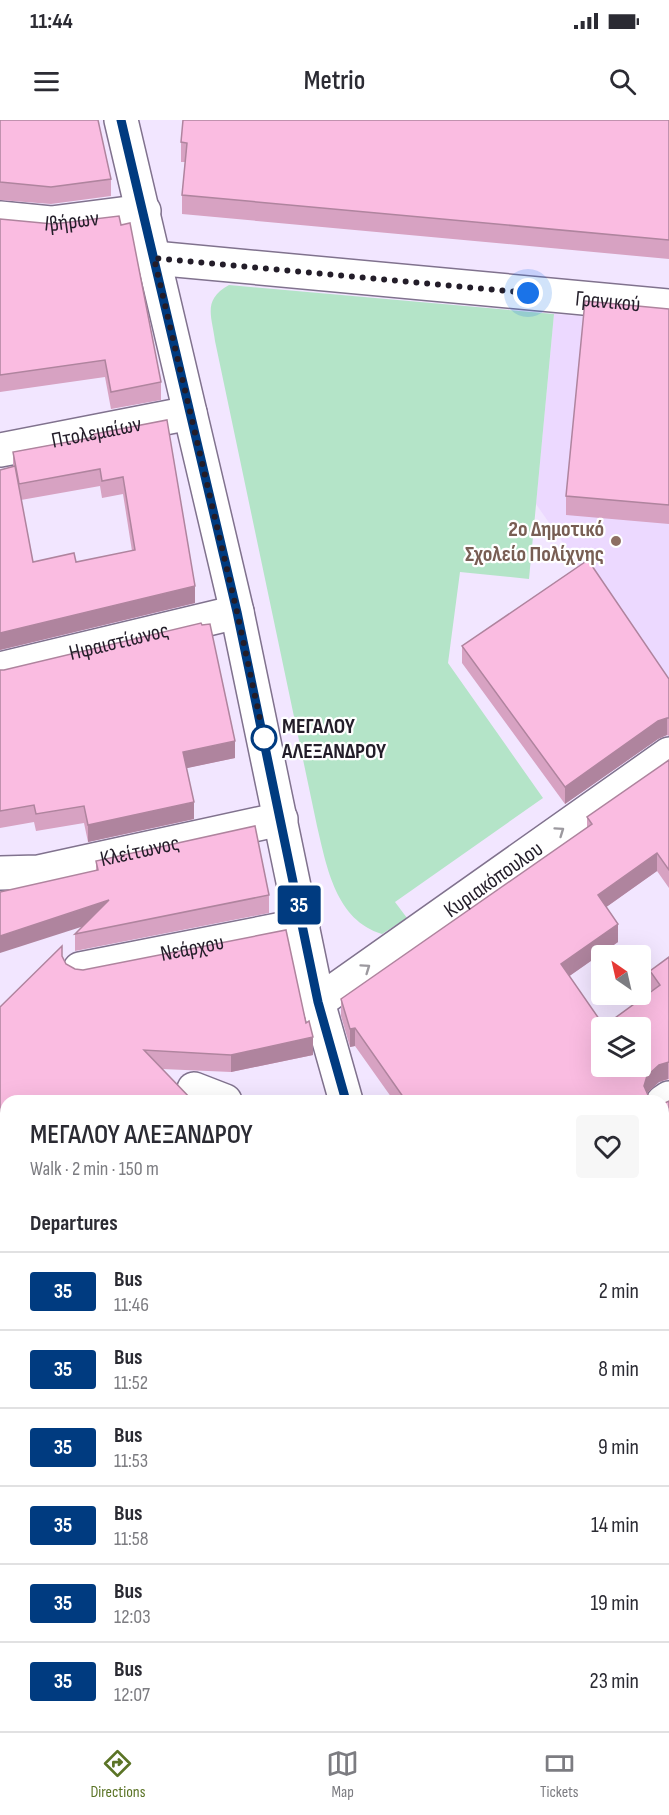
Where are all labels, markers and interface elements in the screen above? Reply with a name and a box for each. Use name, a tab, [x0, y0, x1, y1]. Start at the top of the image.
text: 11:44	[30, 8, 73, 35]
icon: menu	[30, 65, 63, 98]
text: Metrio	[304, 65, 365, 97]
icon: search	[606, 65, 639, 98]
street label: Ιβήρων	[43, 205, 101, 238]
your location	[513, 278, 543, 308]
street label: Γρανικού	[574, 285, 642, 318]
street label: Πτολεμαίων	[49, 411, 144, 455]
place label: 2ο Δημοτικό Σχολείο Πολίχνης	[465, 516, 604, 568]
marker: 2ο Δημοτικό Σχολείο Πολίχνης	[609, 534, 623, 548]
street label: Ηφαιστίωνος	[66, 617, 172, 667]
place label: ΜΕΓΑΛΟΥ ΑΛΕΞΑΝΔΡΟΥ	[281, 713, 387, 765]
marker: ΜΕΓΑΛΟΥ ΑΛΕΞΑΝΔΡΟΥ	[251, 725, 277, 751]
one-way arrow	[553, 827, 564, 838]
street label: Κλείτωνος	[98, 830, 182, 873]
street label: Κυριακόπουλου	[439, 836, 548, 924]
line badge: 35	[272, 886, 326, 924]
text: 35	[290, 893, 308, 918]
street label: Νεάρχου	[158, 929, 226, 968]
north arrow	[591, 945, 651, 1005]
map controls	[591, 945, 651, 1077]
one-way arrow	[359, 964, 370, 975]
button: layers	[591, 1017, 651, 1077]
button: heart	[576, 1115, 639, 1178]
text: ΜΕΓΑΛΟΥ ΑΛΕΞΑΝΔΡΟΥ	[30, 1118, 253, 1151]
text: Walk · 2 min · 150 m	[30, 1157, 159, 1181]
text: Departures	[30, 1210, 118, 1237]
text: Bus	[114, 1266, 143, 1293]
text: 2 min	[599, 1278, 639, 1305]
text: 35	[54, 1279, 72, 1304]
text: 11:46	[114, 1293, 149, 1317]
text: Bus	[114, 1344, 143, 1371]
text: 8 min	[598, 1356, 639, 1383]
text: 35	[54, 1357, 72, 1382]
text: 11:52	[114, 1371, 148, 1395]
text: Bus	[114, 1422, 143, 1449]
text: 9 min	[598, 1434, 639, 1461]
text: 35	[54, 1435, 72, 1460]
text: 11:53	[114, 1449, 148, 1473]
text: Bus	[114, 1500, 143, 1527]
text: 14 min	[591, 1512, 639, 1539]
text: 35	[54, 1513, 72, 1538]
text: 11:58	[114, 1527, 149, 1551]
text: Bus	[114, 1578, 143, 1605]
text: 19 min	[590, 1590, 639, 1617]
text: 35	[54, 1591, 72, 1616]
text: 12:03	[114, 1605, 151, 1629]
text: Bus	[114, 1656, 143, 1683]
text: 23 min	[590, 1668, 639, 1695]
text: 35	[54, 1669, 72, 1694]
text: 12:07	[114, 1683, 150, 1707]
tab: Directions	[90, 1747, 145, 1802]
tab: Map	[326, 1747, 359, 1802]
tab: Tickets	[540, 1747, 579, 1802]

